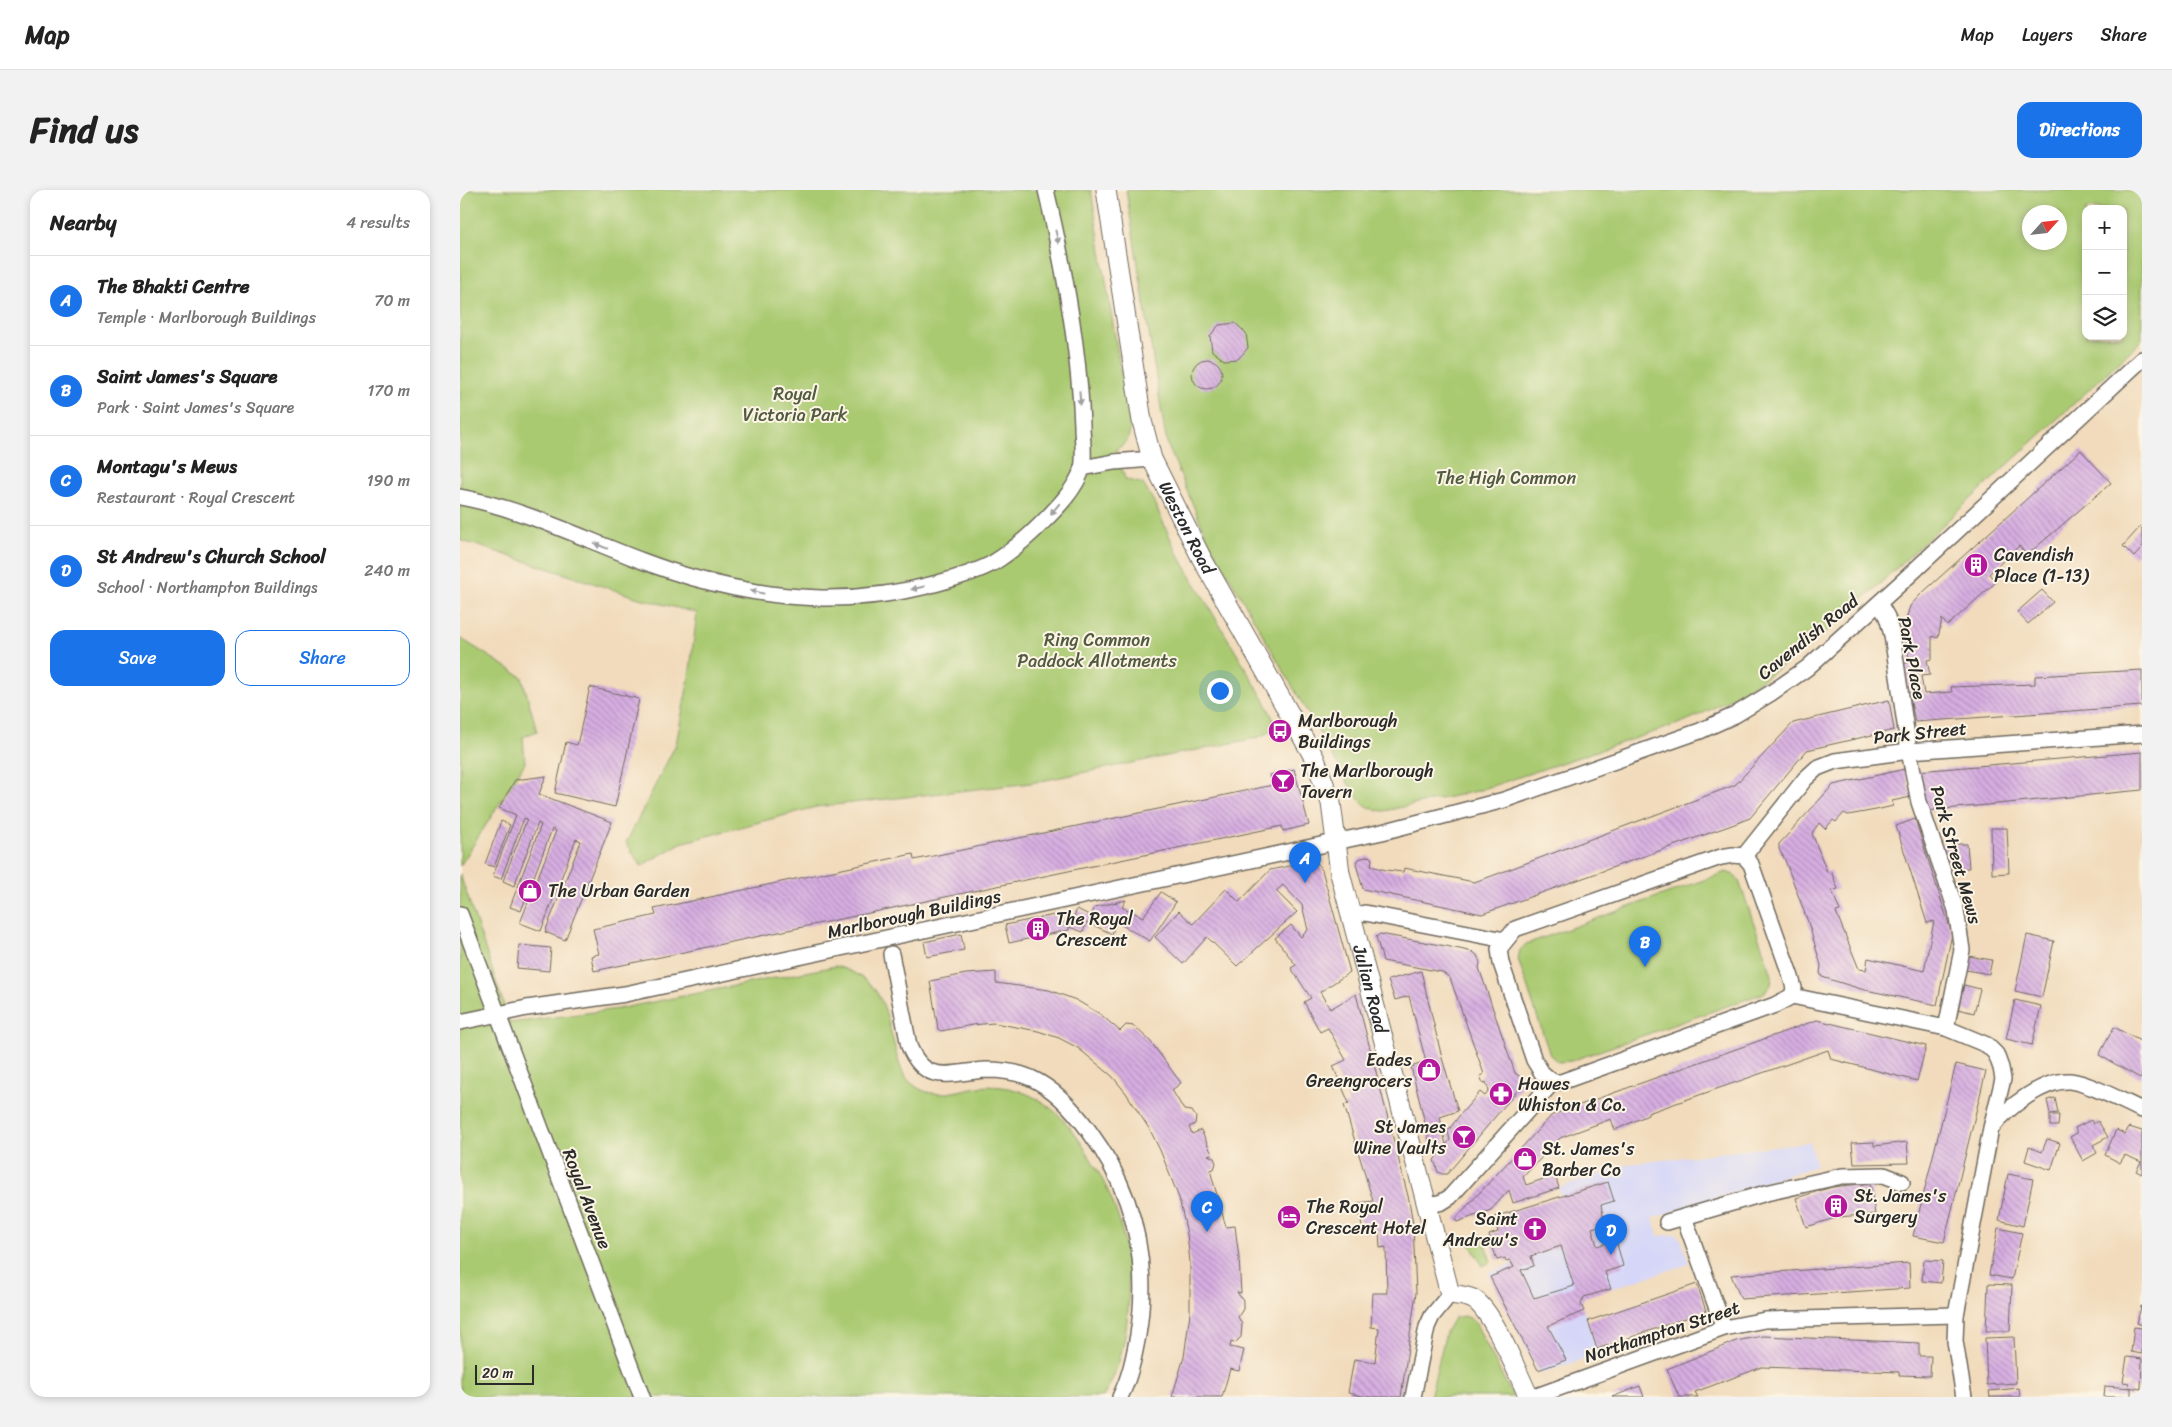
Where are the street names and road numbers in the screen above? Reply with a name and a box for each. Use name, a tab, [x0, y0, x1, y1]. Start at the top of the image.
street label: Weston Road	[1149, 475, 1225, 582]
street label: Cavendish Road	[1750, 585, 1867, 688]
street label: Park Place	[1888, 614, 1936, 703]
street label: Park Street	[1872, 712, 1968, 754]
street label: Park Street Mews	[1921, 782, 1991, 929]
street label: Marlborough Buildings	[824, 880, 1005, 948]
street label: Julian Road	[1343, 940, 1398, 1038]
street label: Royal Avenue	[553, 1144, 621, 1254]
street label: Northampton Street	[1580, 1292, 1744, 1372]

